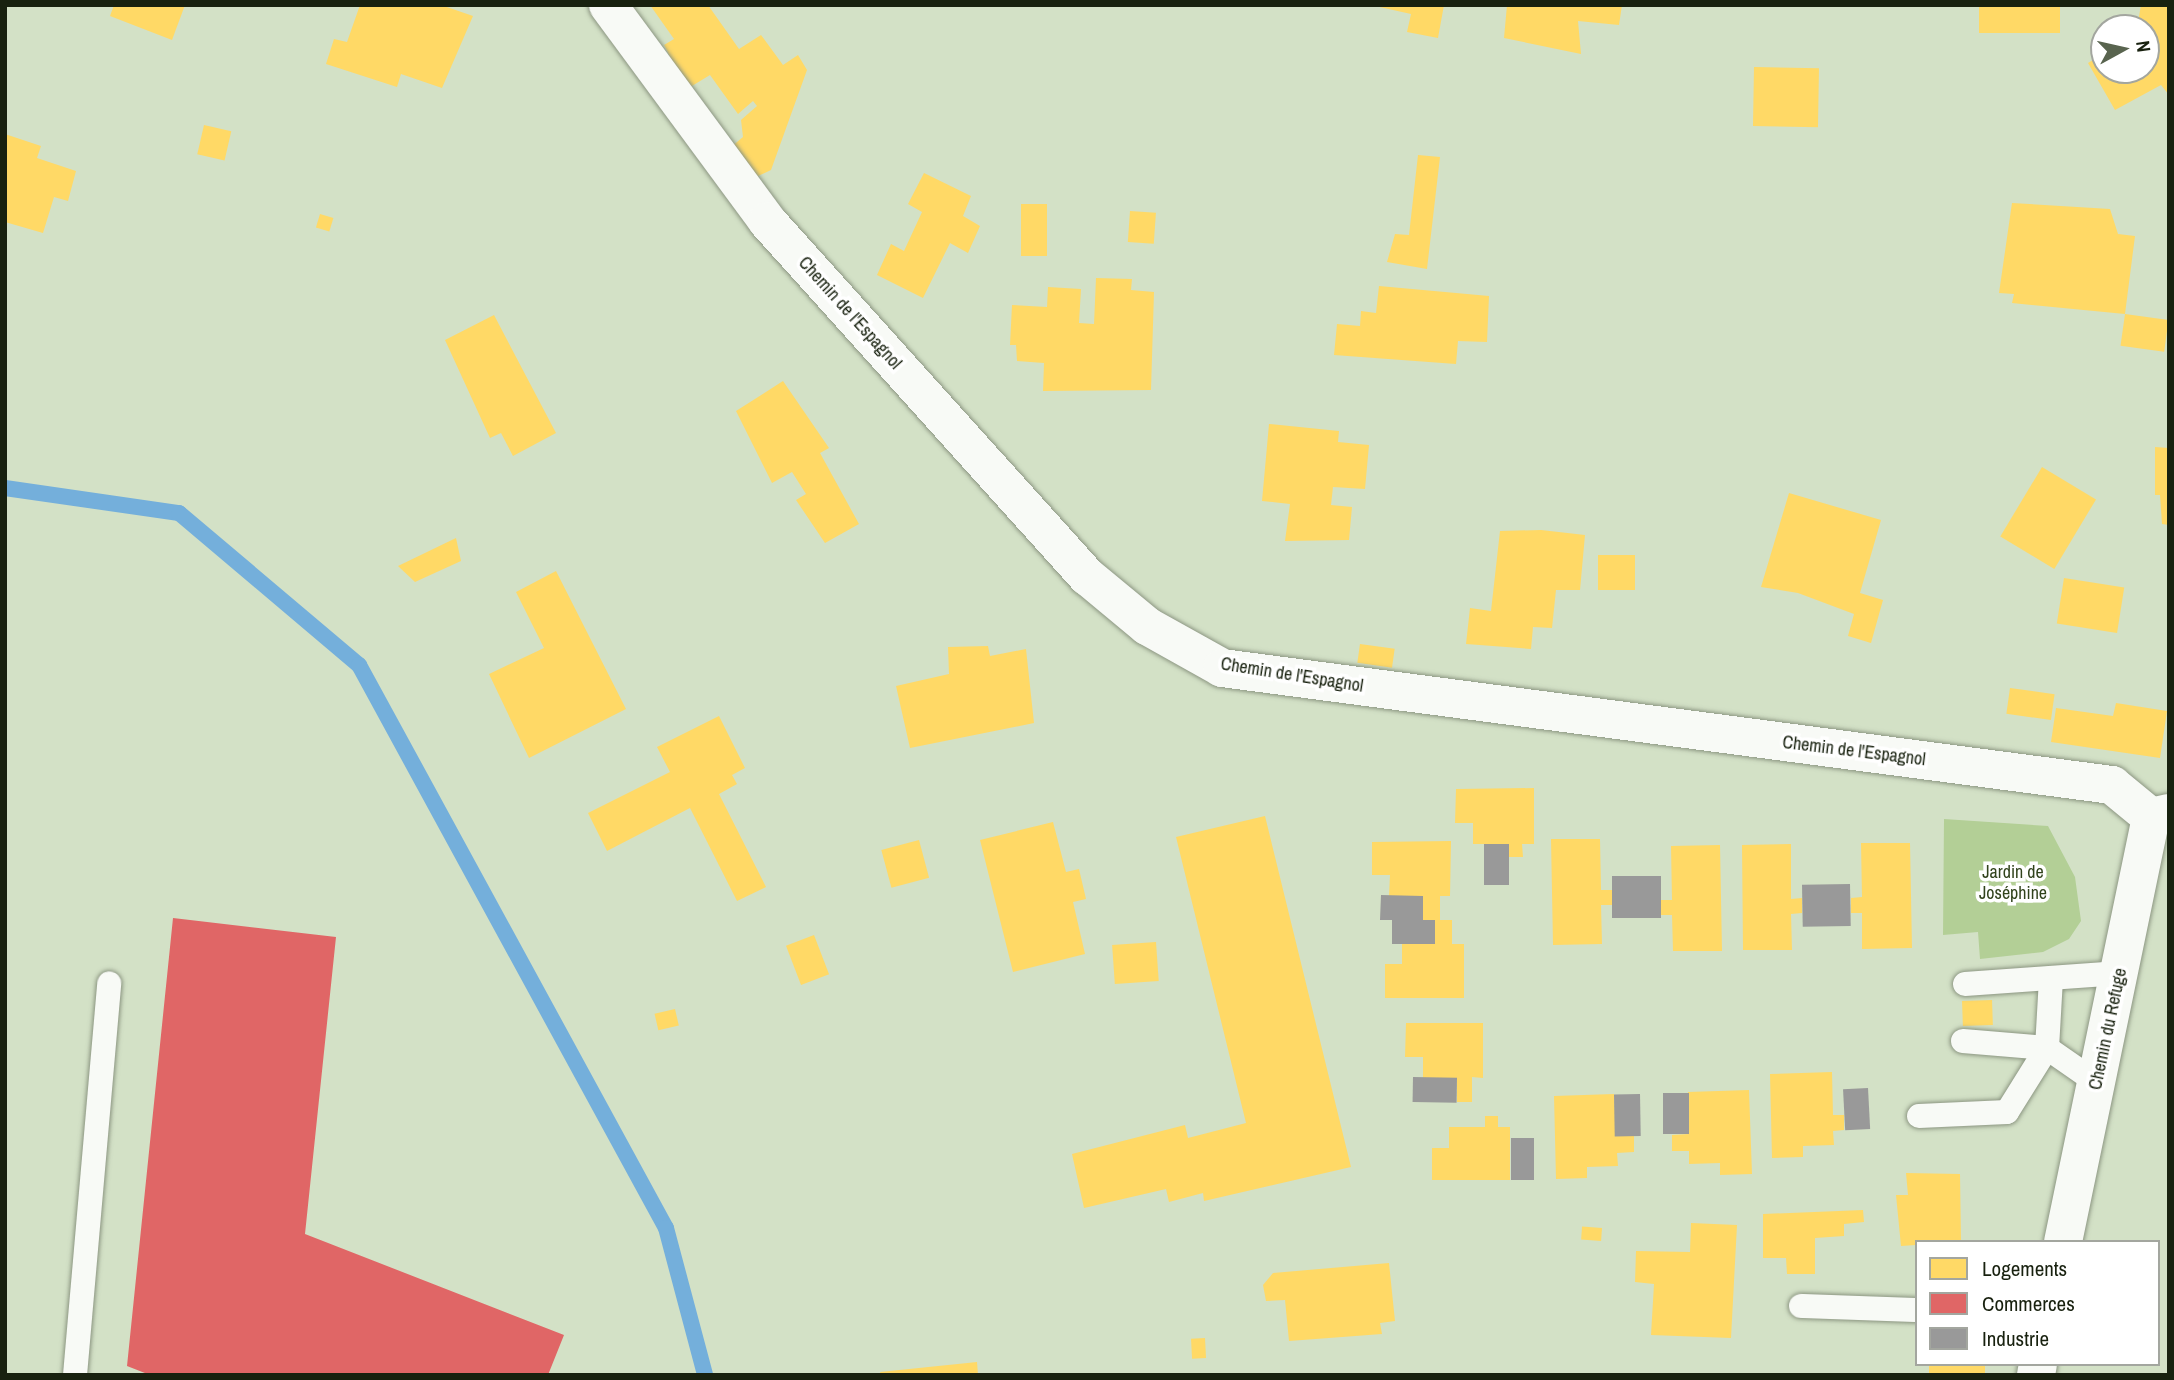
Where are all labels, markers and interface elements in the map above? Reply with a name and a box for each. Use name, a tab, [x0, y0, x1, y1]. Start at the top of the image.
north arrow	[2090, 14, 2160, 84]
text: N	[2130, 39, 2157, 54]
street label: Chemin de l'Espagnol	[794, 252, 906, 374]
street label: Chemin de l'Espagnol	[1219, 653, 1365, 697]
street label: Chemin de l'Espagnol	[1781, 732, 1927, 770]
park label: Jardin de Joséphine	[1979, 862, 2047, 904]
street label: Chemin du Refuge	[2085, 966, 2131, 1092]
legend	[1915, 1240, 2160, 1366]
text: Logements	[1982, 1254, 2067, 1283]
text: Commerces	[1982, 1289, 2075, 1318]
text: Industrie	[1982, 1324, 2049, 1353]

